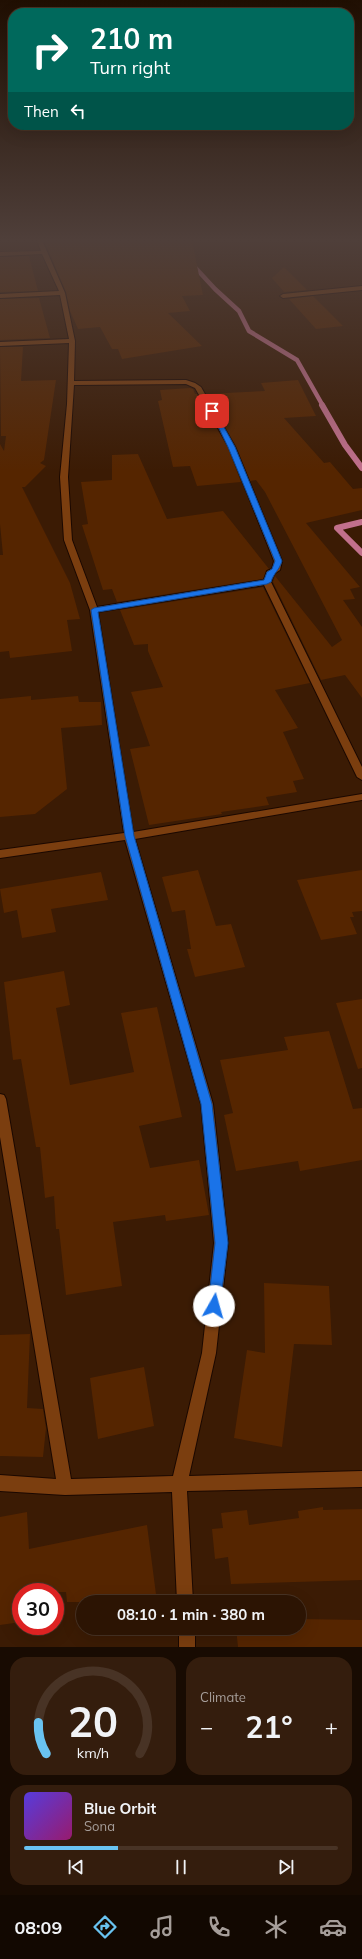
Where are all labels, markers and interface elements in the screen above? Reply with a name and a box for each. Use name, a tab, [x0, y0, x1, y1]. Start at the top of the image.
text: 210 m	[90, 21, 173, 56]
icon: right	[24, 24, 76, 76]
text: Turn right	[90, 56, 170, 79]
icon: left	[67, 100, 89, 122]
text: Then	[24, 102, 59, 121]
pin	[195, 394, 229, 428]
icon: arrive	[201, 400, 223, 422]
position arrow	[193, 1285, 235, 1327]
speed limit sign: 30	[12, 1583, 64, 1635]
text: 08:10 · 1 min · 380 m	[117, 1605, 265, 1624]
text: Climate	[200, 1689, 246, 1705]
text: 20	[68, 1695, 118, 1747]
text: 21°	[245, 1708, 293, 1746]
text: −	[200, 1713, 213, 1741]
text: +	[325, 1713, 338, 1741]
text: km/h	[77, 1744, 109, 1762]
text: Blue Orbit	[84, 1799, 156, 1818]
text: Sona	[84, 1818, 115, 1834]
icon: previous	[65, 1856, 87, 1878]
icon: pause	[170, 1856, 192, 1878]
icon: next	[275, 1856, 297, 1878]
icon: directions	[91, 1913, 119, 1941]
icon: music	[148, 1913, 176, 1941]
icon: phone	[205, 1913, 233, 1941]
icon: climate	[262, 1913, 290, 1941]
icon: car	[319, 1913, 347, 1941]
text: 08:09	[15, 1916, 62, 1939]

